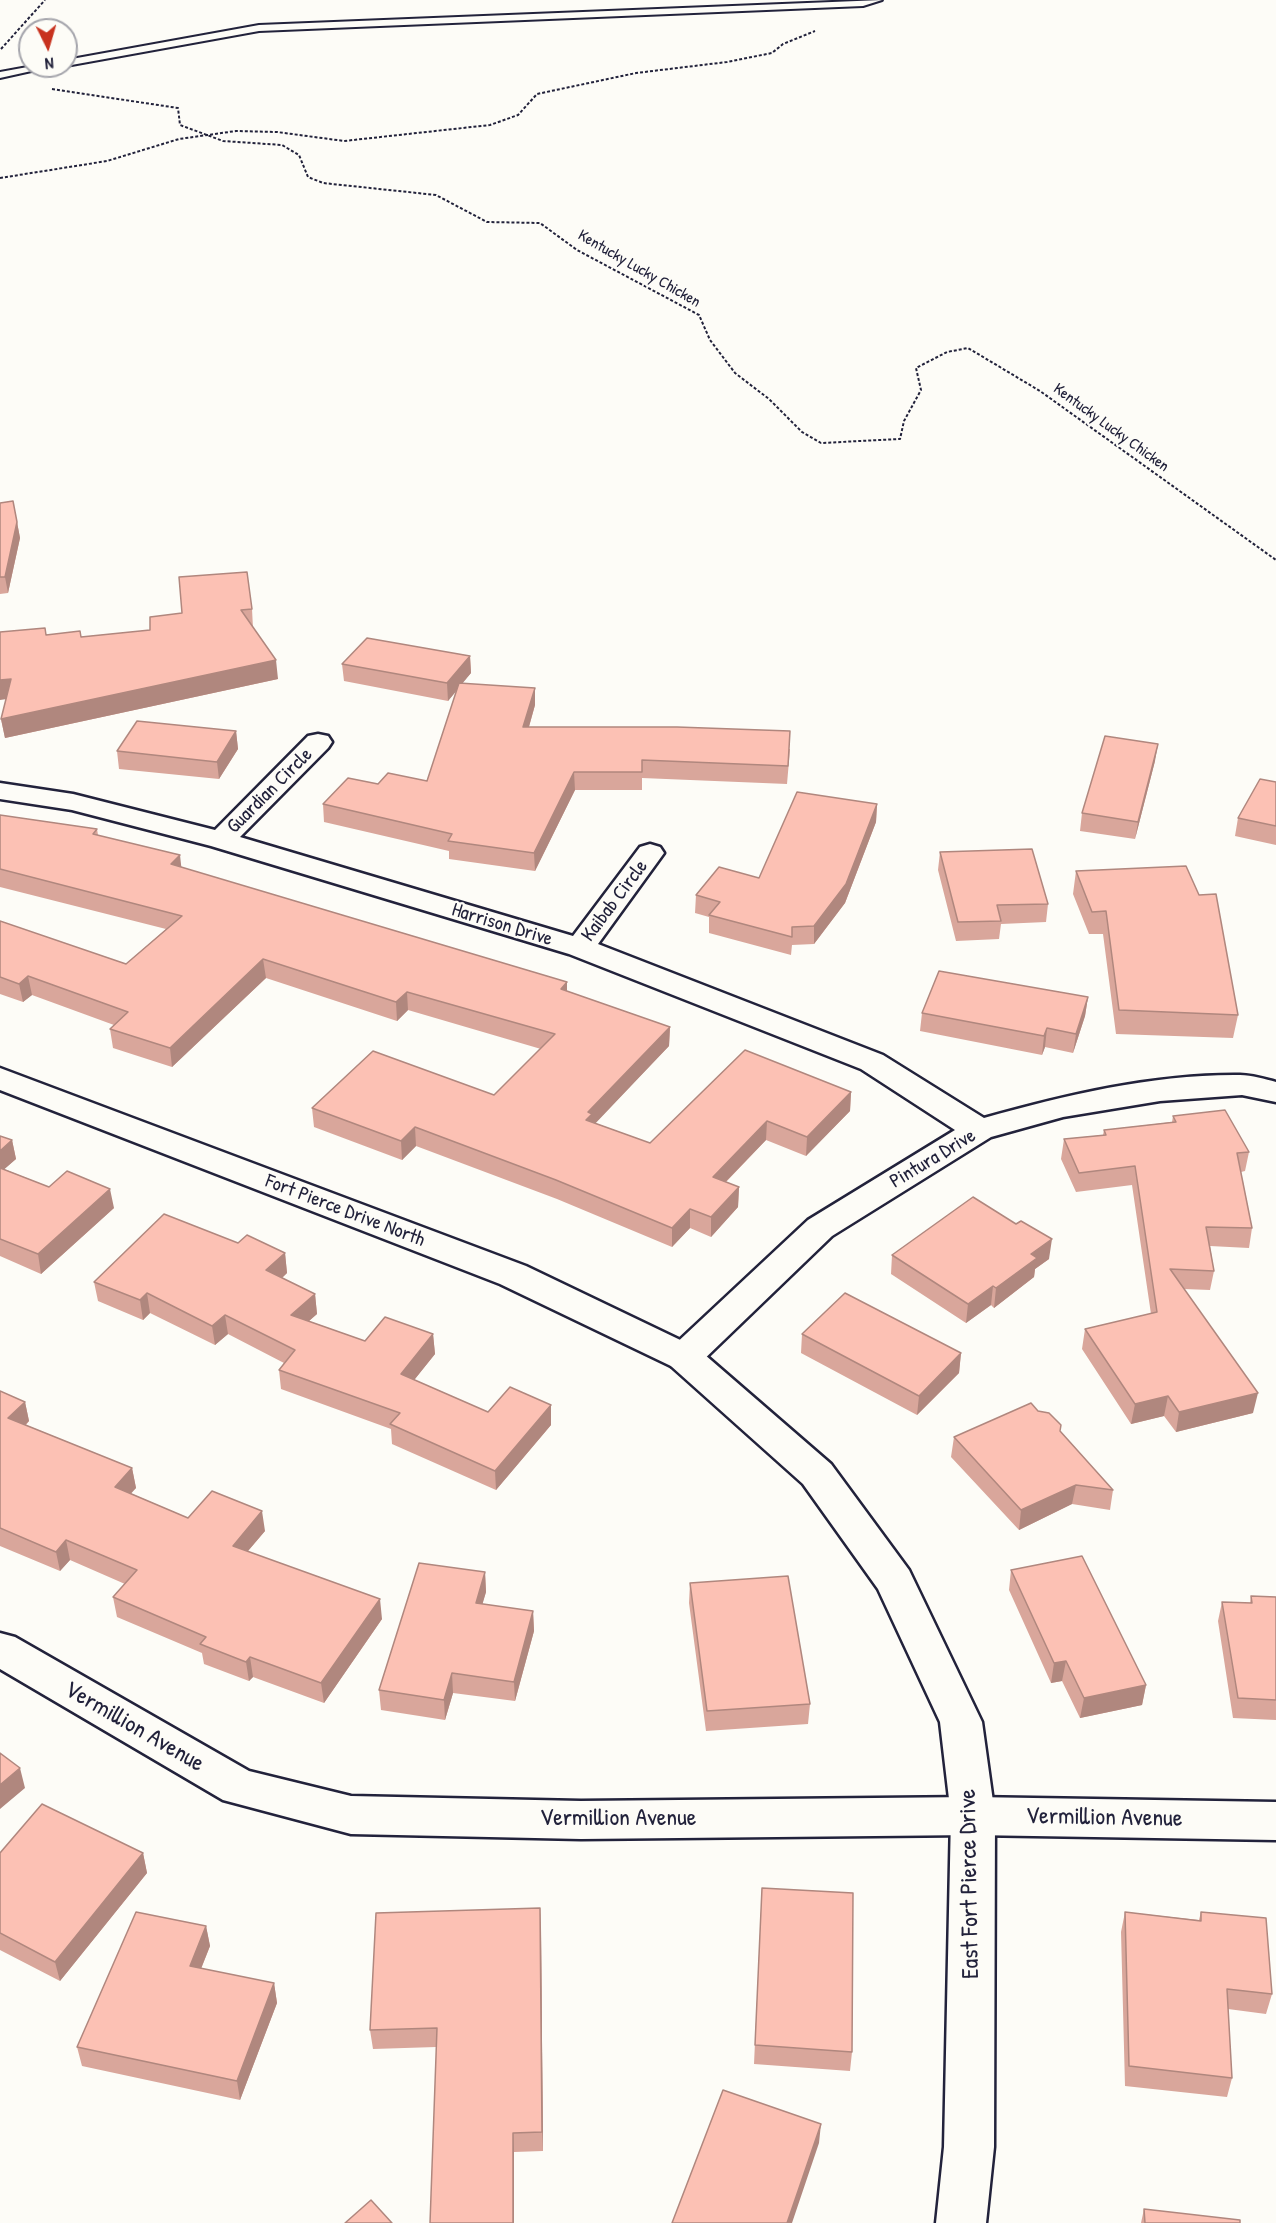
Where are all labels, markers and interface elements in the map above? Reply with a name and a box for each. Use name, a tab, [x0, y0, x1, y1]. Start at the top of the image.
north arrow	[18, 18, 78, 78]
text: N	[44, 53, 55, 75]
street label: Kentucky Lucky Chicken	[574, 226, 704, 312]
street label: Kentucky Lucky Chicken	[1049, 380, 1173, 476]
street label: Guardian Circle	[222, 743, 318, 839]
street label: Kaibab Circle	[577, 855, 653, 947]
street label: Harrison Drive	[449, 898, 555, 952]
street label: Pintura Drive	[886, 1124, 980, 1194]
street label: Fort Pierce Drive North	[262, 1170, 428, 1252]
street label: Vermillion Avenue	[59, 1675, 209, 1779]
street label: East Fort Pierce Drive	[954, 1789, 986, 1979]
street label: Vermillion Avenue	[1025, 1802, 1183, 1834]
street label: Vermillion Avenue	[540, 1805, 696, 1833]

